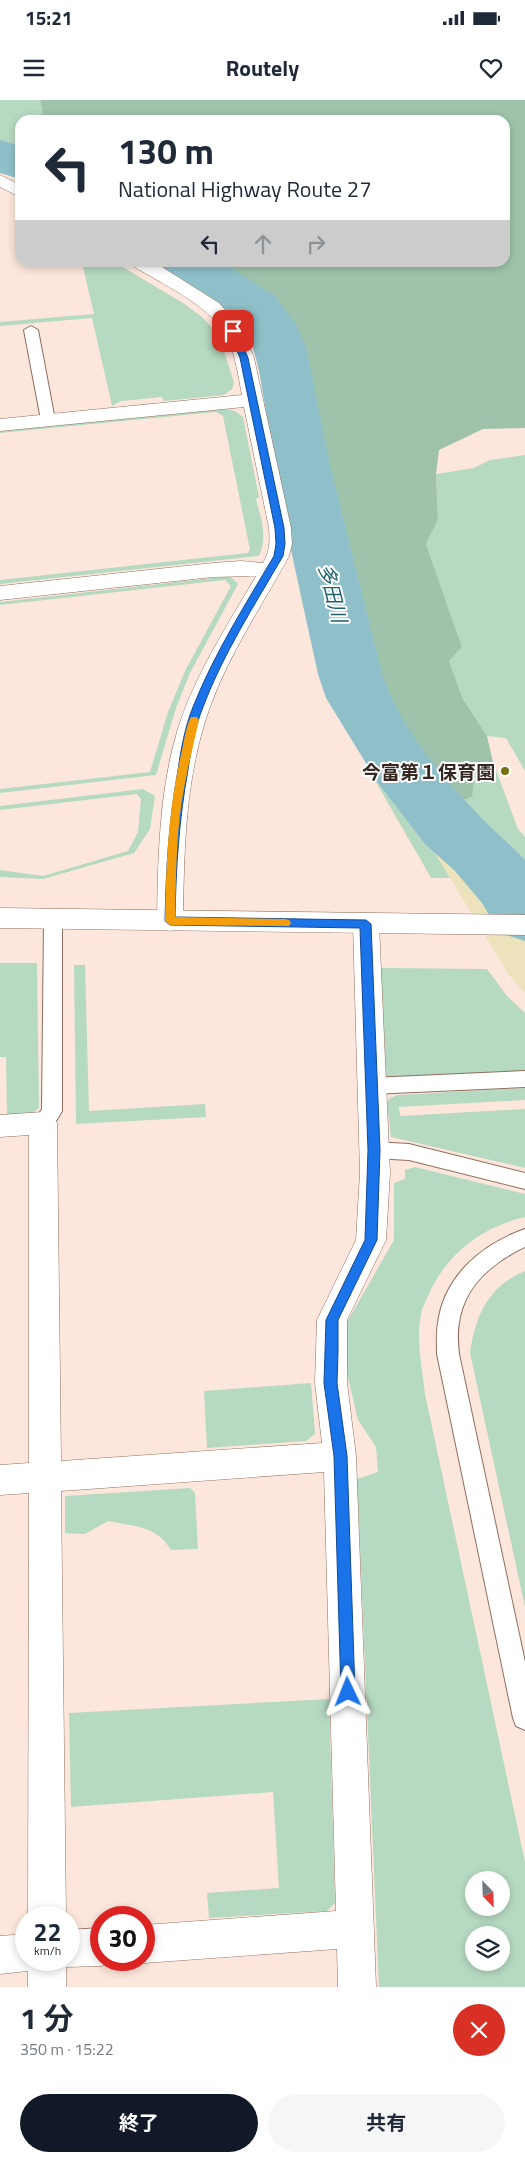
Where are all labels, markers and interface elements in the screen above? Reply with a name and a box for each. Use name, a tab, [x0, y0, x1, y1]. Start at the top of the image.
text: 15:21	[25, 3, 72, 32]
text: Routely	[226, 51, 299, 85]
icon: menu	[20, 54, 48, 82]
icon: heart	[477, 54, 505, 82]
text: 130 m	[118, 124, 214, 178]
icon: left	[35, 135, 100, 200]
text: National Highway Route 27	[118, 172, 372, 206]
icon: left	[196, 230, 224, 258]
icon: ahead	[249, 230, 277, 258]
icon: right	[302, 230, 330, 258]
pin	[212, 310, 254, 352]
icon: arrive	[219, 317, 247, 345]
water label: 多田川	[311, 560, 356, 628]
place label: 今富第１保育園	[362, 757, 495, 786]
marker: 今富第１保育園	[499, 765, 511, 777]
position arrow	[321, 1665, 373, 1717]
north arrow	[465, 1871, 510, 1916]
map controls	[465, 1871, 510, 1971]
speed limit sign: 30	[90, 1906, 155, 1971]
text: 22	[33, 1913, 62, 1951]
button: layers	[465, 1926, 510, 1971]
text: km/h	[34, 1941, 61, 1960]
text: 1 分	[20, 1995, 73, 2041]
button: close	[453, 2004, 505, 2056]
text: 350 m · 15:22	[20, 2037, 114, 2061]
button: 終了	[20, 2094, 258, 2152]
button: 共有	[268, 2094, 505, 2152]

